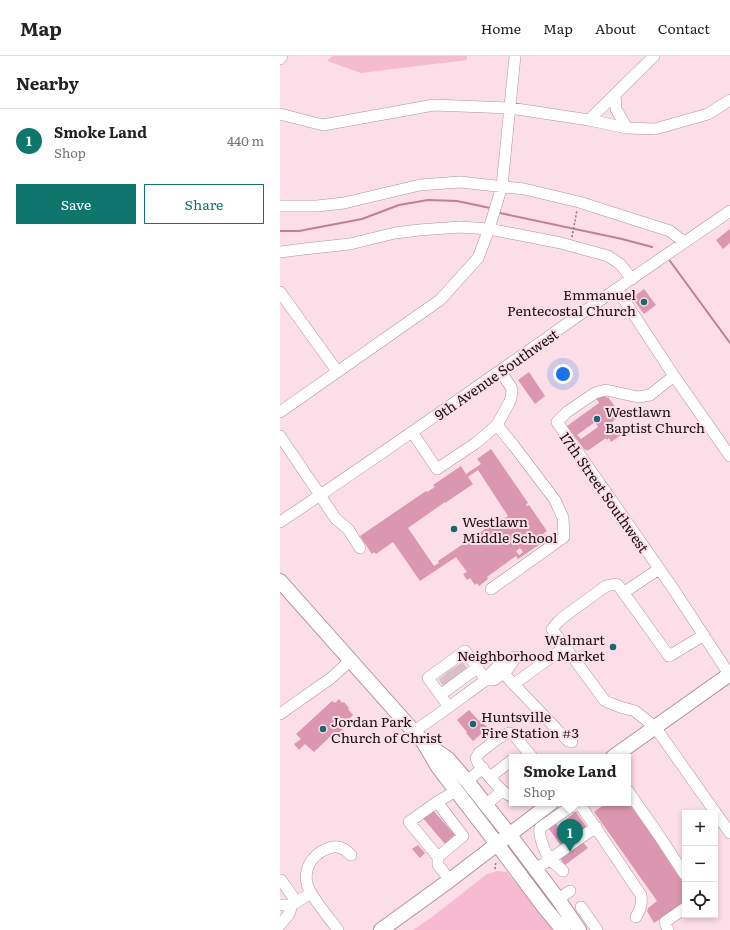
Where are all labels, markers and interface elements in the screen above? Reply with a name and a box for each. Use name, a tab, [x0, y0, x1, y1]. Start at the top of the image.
text: Map	[20, 14, 62, 42]
text: Home	[481, 18, 521, 38]
text: Map	[543, 18, 573, 38]
text: About	[595, 18, 636, 38]
text: Contact	[658, 18, 710, 38]
text: Nearby	[16, 70, 79, 95]
text: Smoke Land	[54, 120, 147, 143]
text: 1	[26, 131, 32, 150]
text: 440 m	[227, 131, 264, 150]
text: Shop	[54, 143, 86, 162]
button: Save	[16, 184, 136, 224]
button: Share	[144, 184, 264, 224]
place label: Emmanuel Pentecostal Church	[507, 284, 636, 320]
marker: Emmanuel Pentecostal Church	[639, 297, 649, 307]
street label: 9th Avenue Southwest	[430, 323, 562, 424]
your location	[553, 364, 573, 384]
place label: Westlawn Baptist Church	[605, 401, 705, 437]
marker: Westlawn Baptist Church	[592, 414, 602, 424]
street label: 17th Street Southwest	[556, 428, 654, 557]
place label: Westlawn Middle School	[462, 511, 558, 547]
marker: Westlawn Middle School	[449, 524, 459, 534]
place label: Walmart Neighborhood Market	[457, 629, 605, 665]
marker: Walmart Neighborhood Market	[608, 642, 618, 652]
place label: Huntsville Fire Station #3	[481, 706, 579, 742]
place label: Jordan Park Church of Christ	[331, 711, 443, 747]
marker: Huntsville Fire Station #3	[468, 719, 478, 729]
marker: Jordan Park Church of Christ	[318, 724, 328, 734]
popup	[509, 754, 631, 806]
text: Smoke Land	[523, 759, 617, 782]
text: Shop	[523, 782, 555, 801]
map controls	[682, 810, 718, 918]
button: +	[682, 810, 718, 846]
pin: 1	[557, 819, 583, 852]
button: −	[682, 846, 718, 882]
button: locate	[682, 882, 718, 918]

